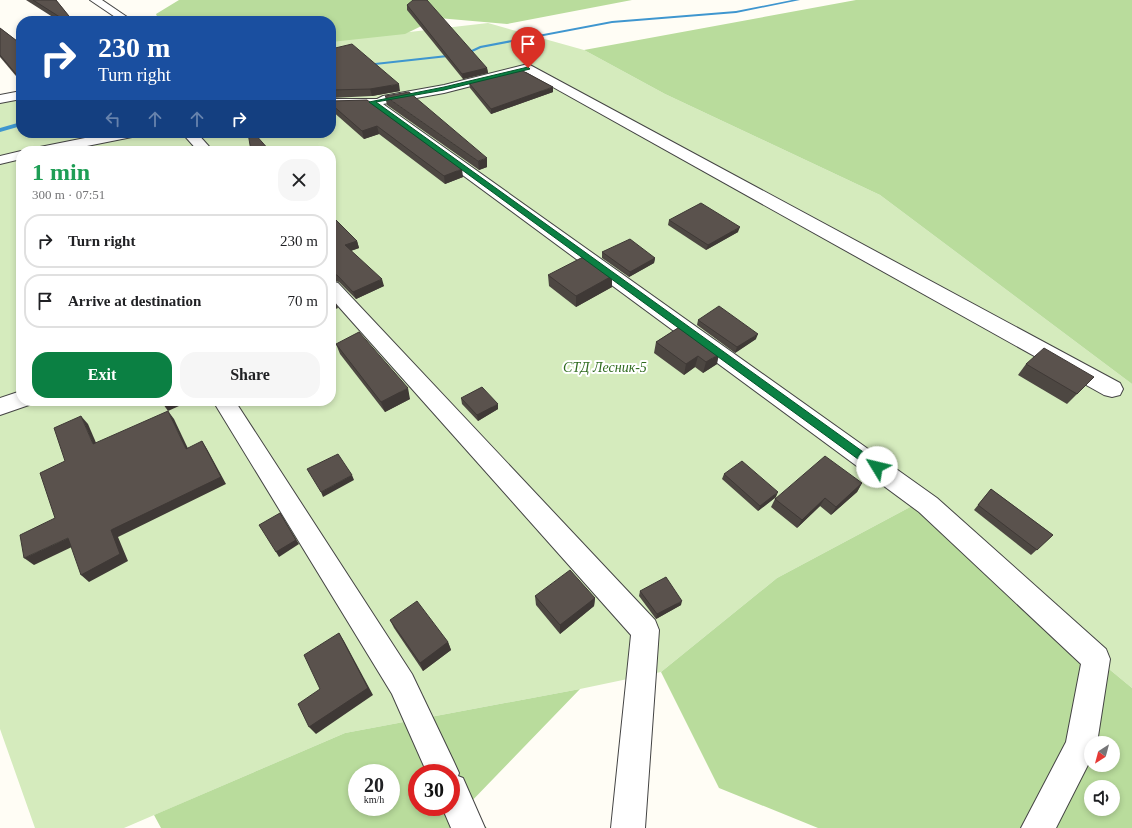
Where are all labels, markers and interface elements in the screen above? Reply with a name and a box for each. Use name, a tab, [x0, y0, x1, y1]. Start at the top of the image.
pin	[511, 27, 545, 68]
icon: right	[32, 32, 84, 84]
text: 230 m	[98, 32, 170, 63]
icon: arrive	[517, 33, 539, 55]
text: Turn right	[98, 65, 171, 85]
icon: left	[102, 108, 124, 130]
icon: ahead	[144, 108, 166, 130]
icon: ahead	[186, 108, 208, 130]
icon: right	[228, 108, 250, 130]
text: 1 min	[32, 159, 90, 185]
button: close	[278, 159, 320, 201]
text: 300 m · 07:51	[32, 187, 105, 202]
icon: right	[34, 230, 56, 252]
text: Turn right	[68, 233, 135, 249]
text: 230 m	[280, 233, 318, 249]
icon: arrive	[34, 290, 56, 312]
text: Arrive at destination	[68, 293, 201, 309]
text: 70 m	[288, 293, 318, 309]
button: Exit	[32, 352, 172, 398]
button: Share	[180, 352, 320, 398]
park label: СТД Лесник-5	[563, 360, 647, 375]
position arrow	[856, 446, 898, 488]
north arrow	[1084, 736, 1120, 772]
map controls	[1084, 736, 1120, 816]
speed limit sign: 30	[408, 764, 460, 816]
text: 20	[364, 774, 384, 796]
button: sound	[1084, 780, 1120, 816]
text: km/h	[364, 794, 384, 805]

